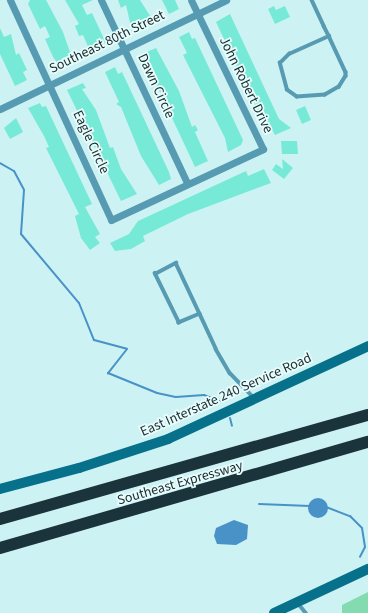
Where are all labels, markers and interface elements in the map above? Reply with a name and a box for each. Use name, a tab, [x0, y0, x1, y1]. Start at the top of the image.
street label: Southeast 80th Street	[47, 7, 167, 77]
street label: John Robert Drive	[215, 34, 277, 136]
street label: Dawn Circle	[134, 51, 178, 121]
street label: Eagle Circle	[69, 108, 113, 176]
street label: East Interstate 240 Service Road	[138, 350, 314, 440]
street label: Southeast Expressway	[115, 457, 245, 509]

